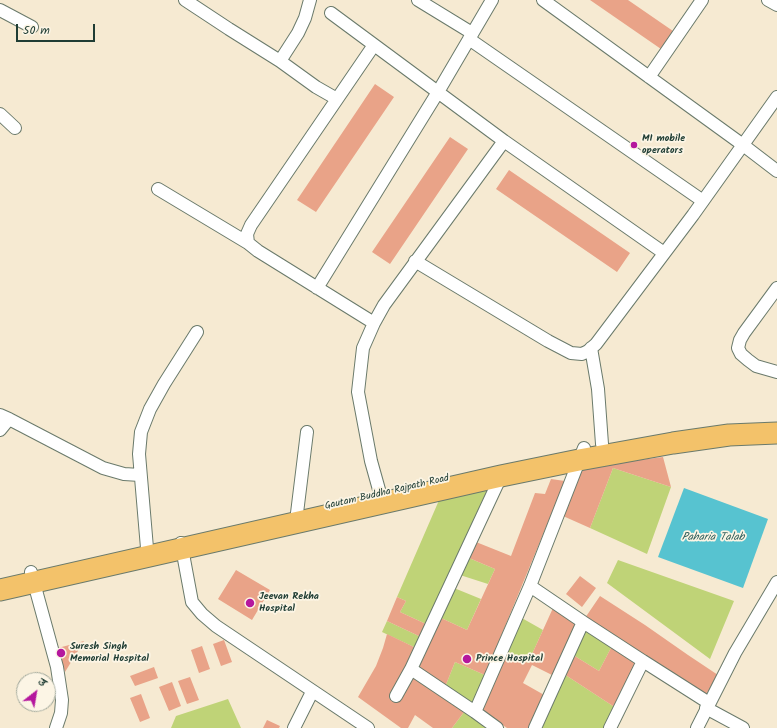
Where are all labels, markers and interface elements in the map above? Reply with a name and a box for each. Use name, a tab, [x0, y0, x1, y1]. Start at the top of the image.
scale bar	[18, 16, 97, 42]
text: 50 m	[23, 21, 50, 40]
place label: MI mobile operators	[642, 133, 685, 156]
marker: MI mobile operators	[629, 140, 639, 150]
street label: Gautam Buddha Rajpath Road	[324, 473, 450, 513]
water label: Paharia Talab	[682, 531, 744, 545]
place label: Jeevan Rekha Hospital	[259, 591, 319, 614]
marker: Jeevan Rekha Hospital	[244, 597, 256, 609]
place label: Suresh Singh Memorial Hospital	[70, 641, 149, 664]
marker: Suresh Singh Memorial Hospital	[55, 647, 67, 659]
marker: Prince Hospital	[461, 653, 473, 665]
place label: Prince Hospital	[476, 653, 543, 665]
north arrow	[16, 672, 56, 712]
text: उ	[34, 673, 49, 692]

